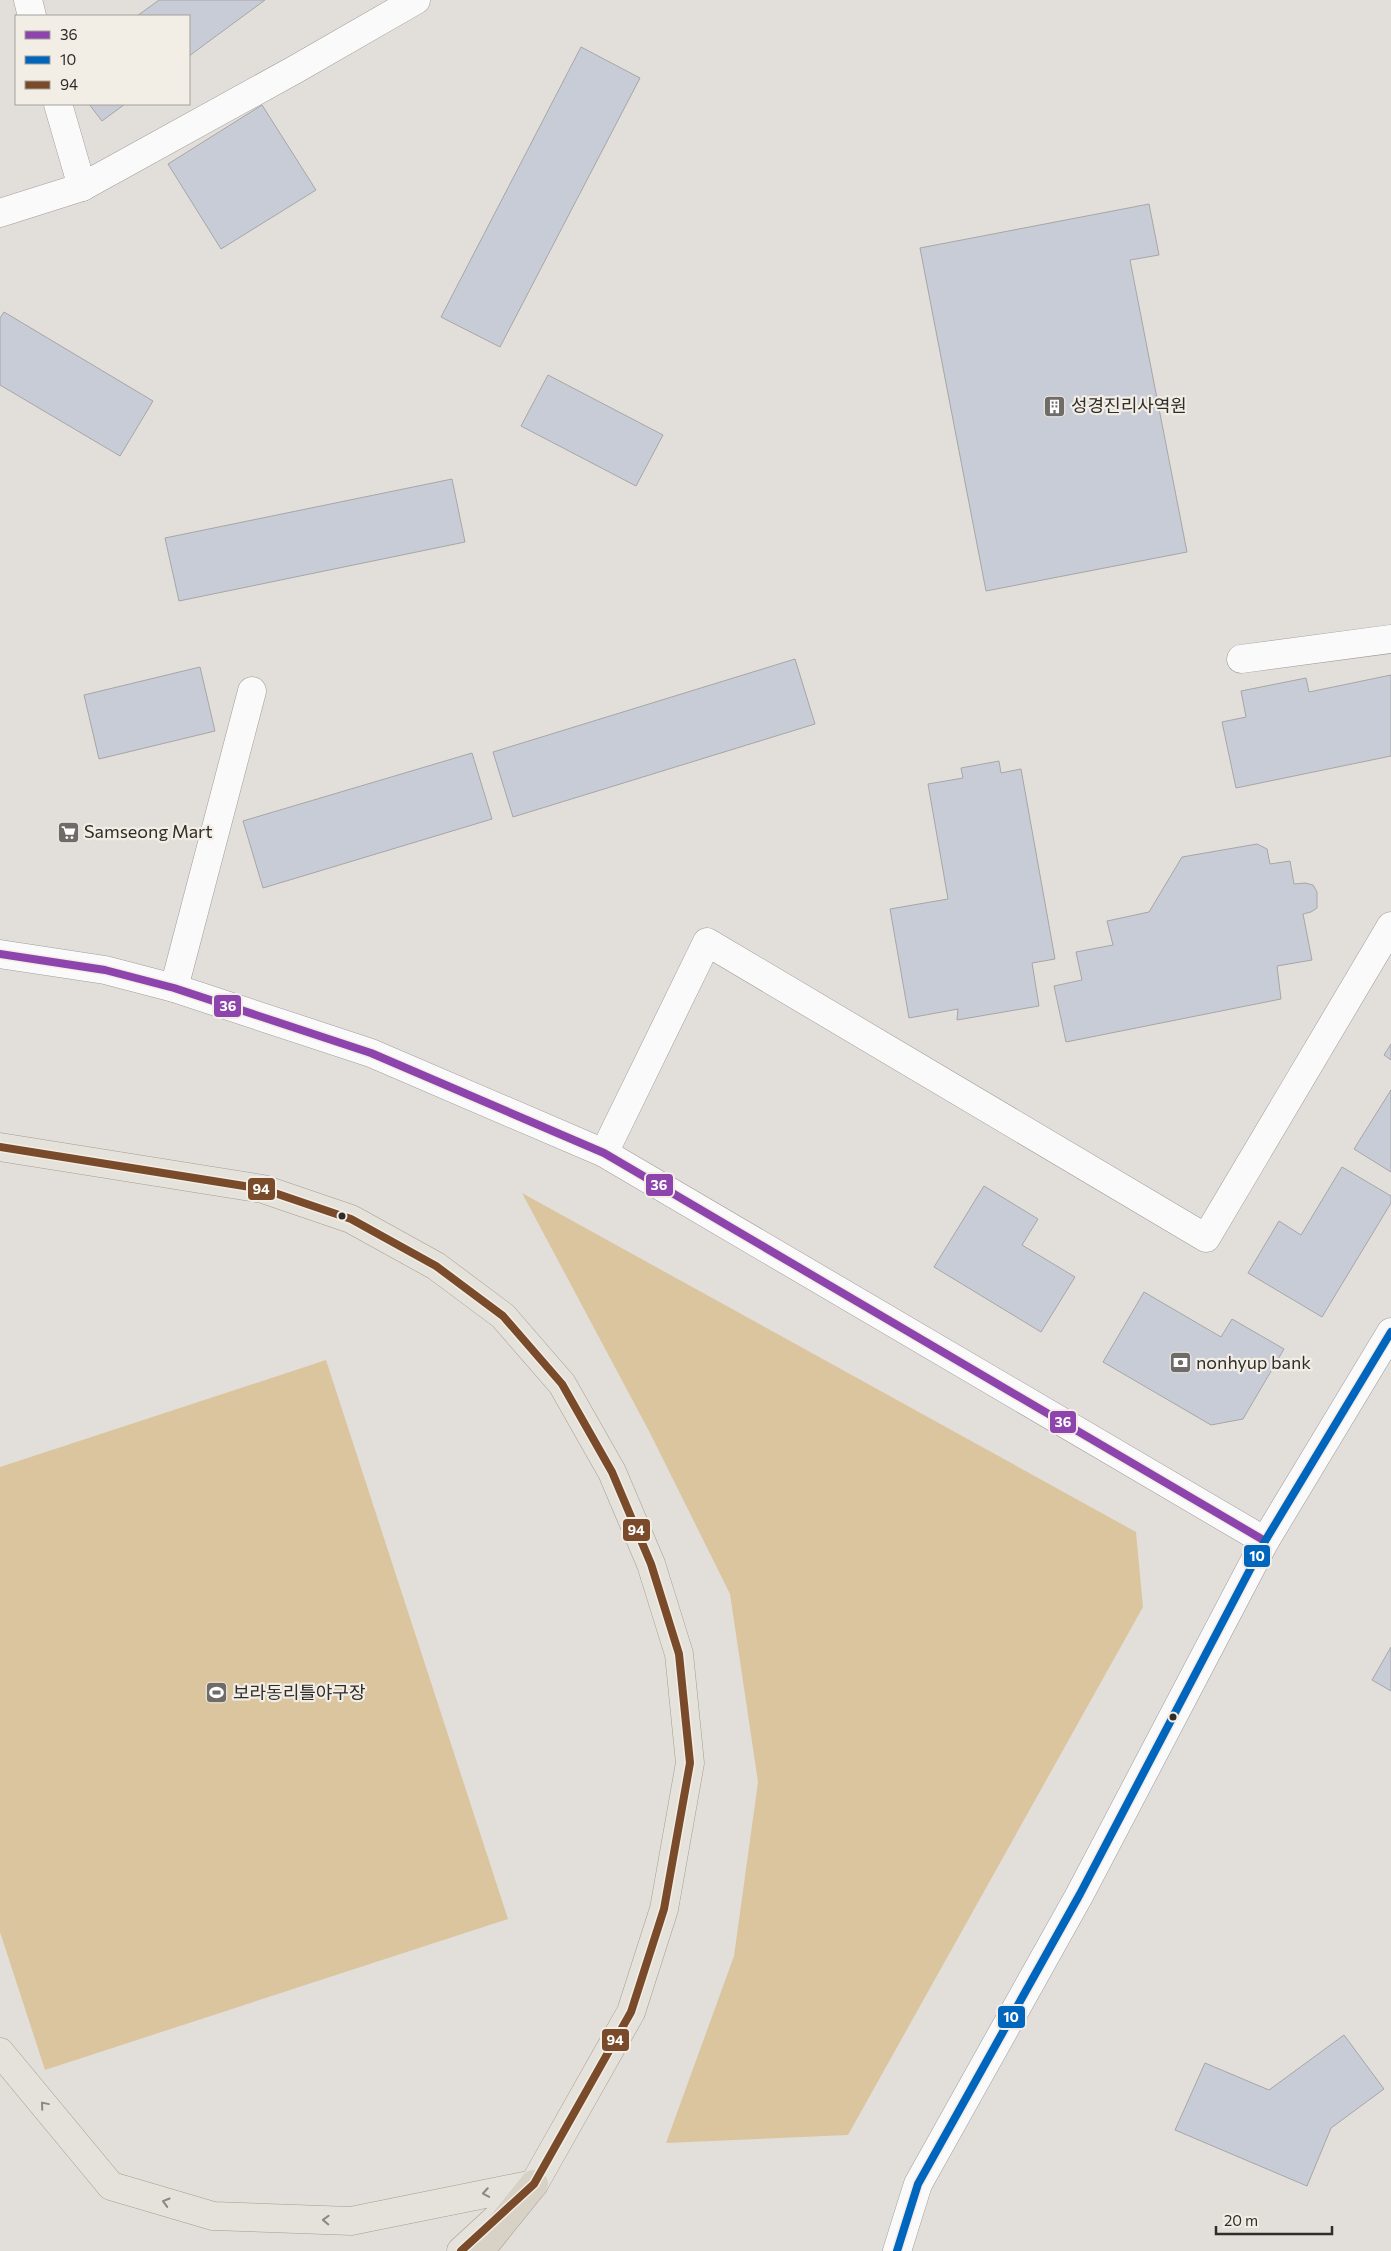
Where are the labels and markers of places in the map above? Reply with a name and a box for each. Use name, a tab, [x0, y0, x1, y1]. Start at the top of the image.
building icon: 성경진리사역원	[1043, 394, 1067, 418]
place label: 성경진리사역원	[1071, 394, 1187, 416]
supermarket icon: Samseong Mart	[56, 820, 80, 844]
place label: Samseong Mart	[84, 820, 213, 842]
unlabelled marker	[337, 1211, 347, 1221]
bank icon: nonhyup bank	[1168, 1351, 1192, 1375]
place label: nonhyup bank	[1196, 1351, 1311, 1373]
sports icon: 보라동리틀야구장	[205, 1681, 229, 1705]
place label: 보라동리틀야구장	[233, 1681, 365, 1703]
unlabelled marker	[1168, 1712, 1178, 1722]

